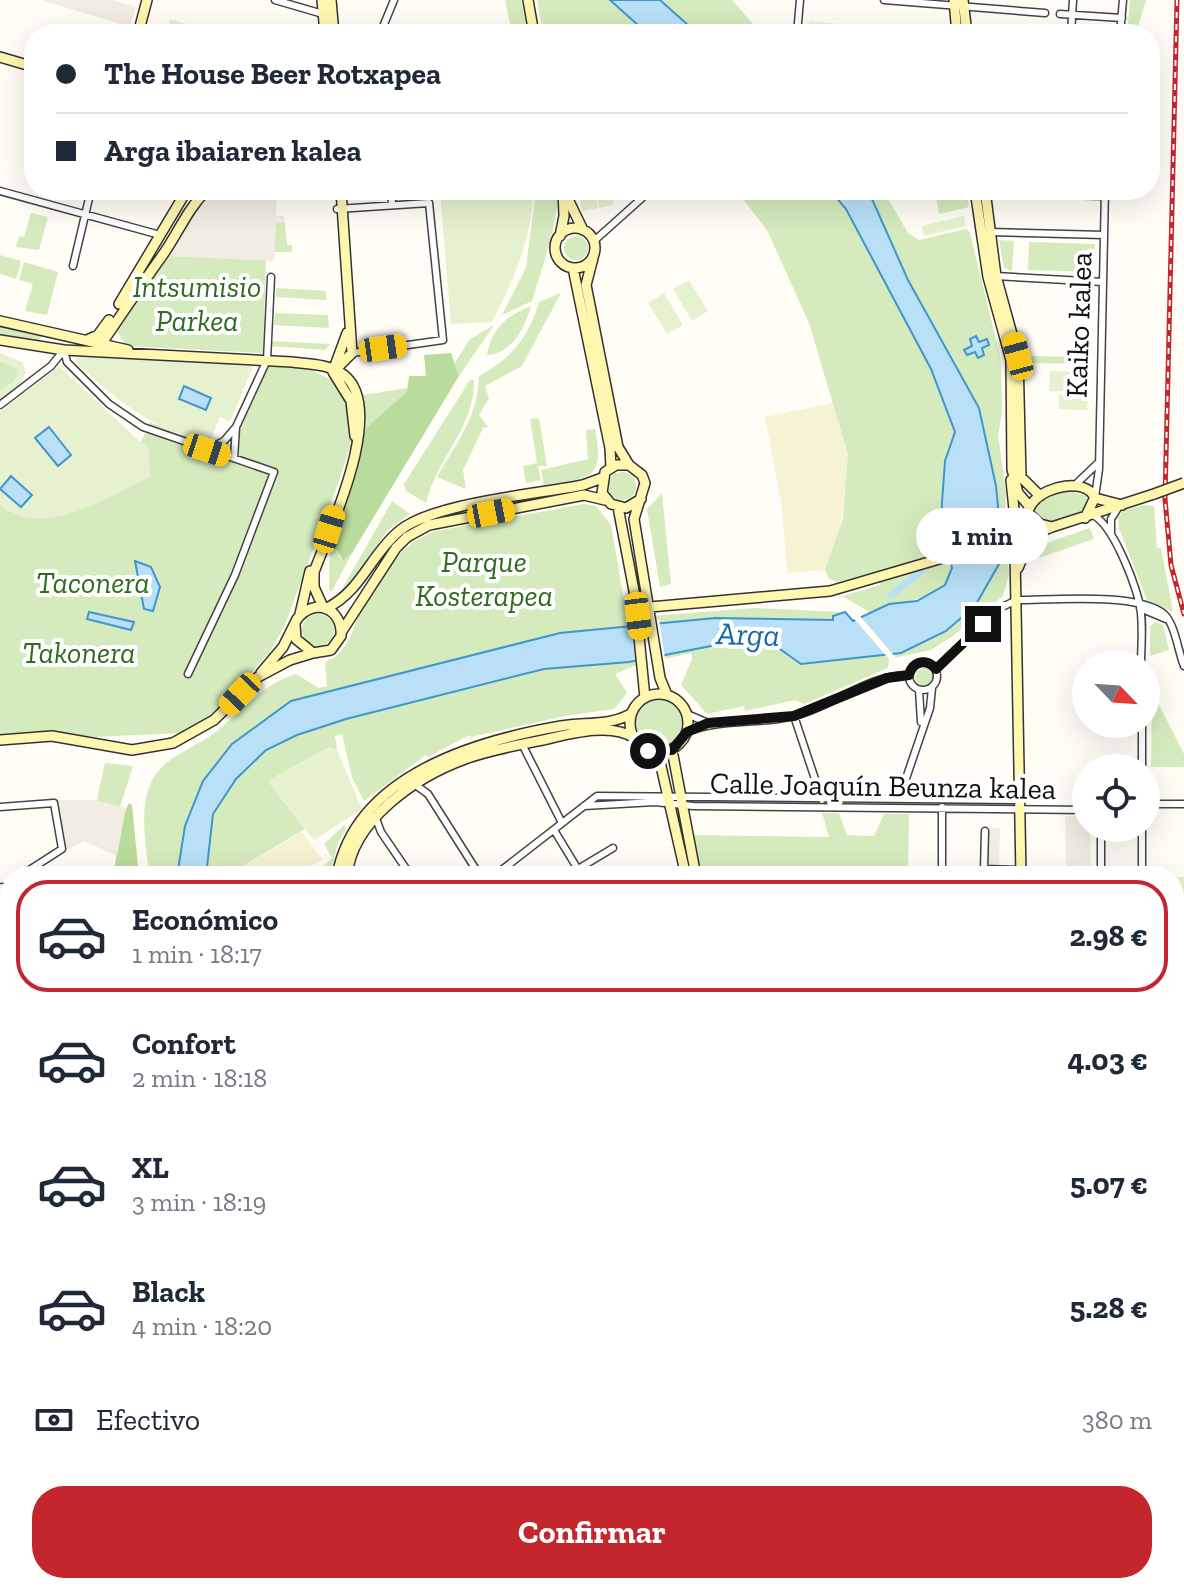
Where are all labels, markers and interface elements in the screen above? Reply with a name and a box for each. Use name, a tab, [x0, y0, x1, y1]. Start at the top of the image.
text: The House Beer Rotxapea	[104, 56, 441, 92]
text: Arga ibaiaren kalea	[104, 133, 362, 169]
street label: Kaiko kalea	[1058, 251, 1100, 399]
park label: Intsumisio Parkea	[133, 269, 261, 339]
car	[1000, 330, 1036, 382]
car	[358, 333, 408, 363]
car	[180, 431, 234, 469]
car	[465, 497, 517, 529]
car	[311, 503, 347, 555]
callout: 1 min	[917, 508, 1049, 564]
text: 1 min	[951, 520, 1013, 552]
park label: Parque Kosterapea	[415, 544, 553, 614]
park label: Taconera	[36, 565, 150, 601]
car	[623, 591, 653, 641]
route end	[965, 606, 1001, 642]
water label: Arga	[715, 614, 780, 654]
park label: Takonera	[22, 635, 136, 671]
north arrow	[1072, 650, 1160, 738]
map controls	[1072, 650, 1160, 842]
car	[215, 668, 265, 720]
route start	[630, 733, 666, 769]
button: locate	[1072, 754, 1160, 842]
street label: Calle Joaquín Beunza kalea	[710, 765, 1056, 807]
icon: car	[36, 900, 108, 972]
text: Económico	[132, 902, 278, 938]
text: 2.98 €	[1069, 918, 1148, 954]
text: 1 min · 18:17	[132, 938, 262, 970]
icon: car	[36, 1024, 108, 1096]
text: Confort	[132, 1026, 236, 1062]
text: 4.03 €	[1067, 1042, 1148, 1078]
text: 2 min · 18:18	[132, 1062, 267, 1094]
icon: car	[36, 1148, 108, 1220]
text: XL	[132, 1150, 169, 1186]
text: 5.07 €	[1070, 1166, 1148, 1202]
text: 3 min · 18:19	[132, 1186, 266, 1218]
icon: car	[36, 1272, 108, 1344]
text: Black	[132, 1274, 205, 1310]
text: 5.28 €	[1070, 1290, 1148, 1326]
text: 4 min · 18:20	[132, 1310, 272, 1342]
icon: cash	[32, 1398, 76, 1442]
text: Efectivo	[96, 1402, 200, 1438]
text: 380 m	[1082, 1404, 1152, 1436]
button: Confirmar	[32, 1486, 1152, 1578]

